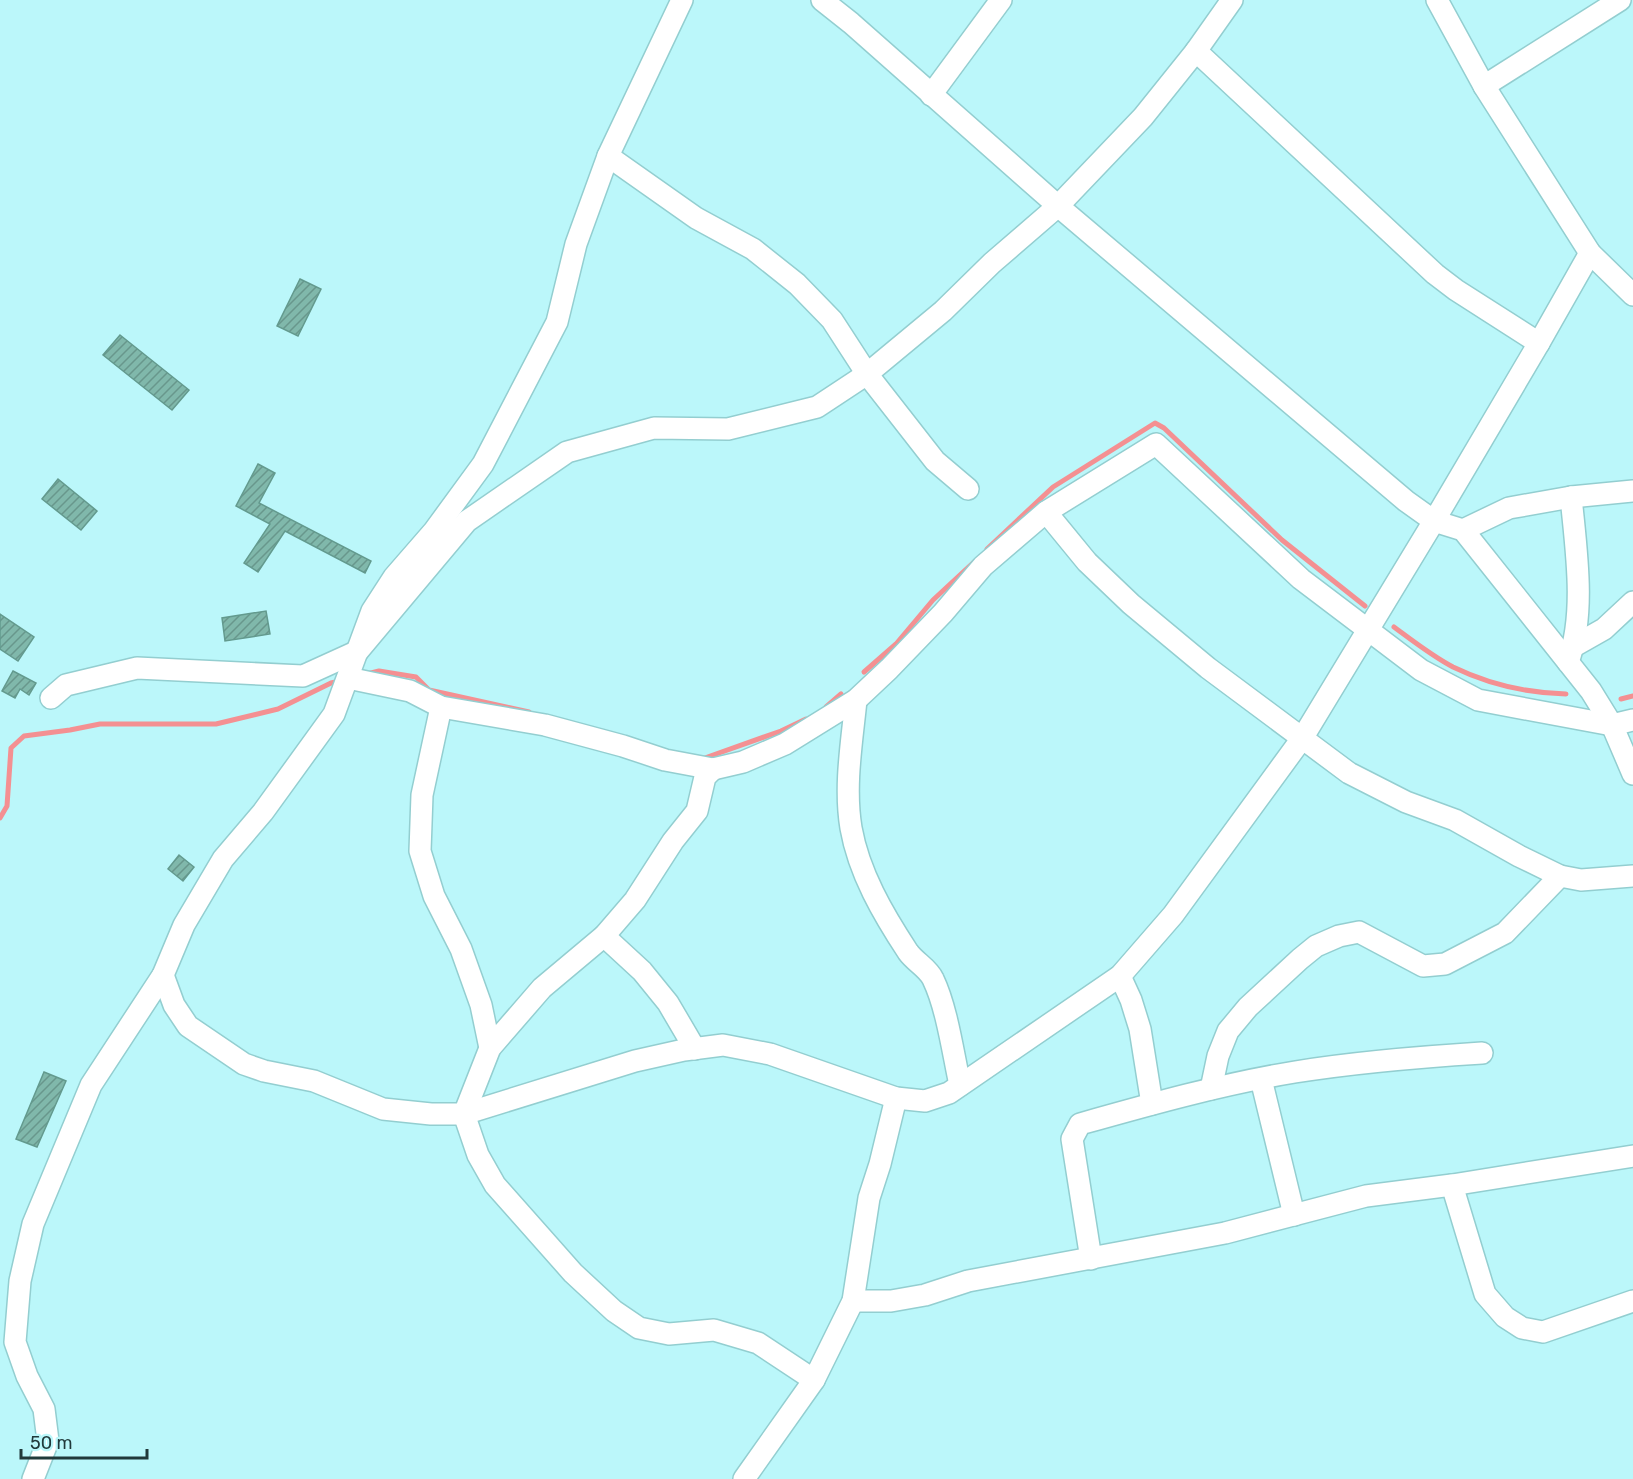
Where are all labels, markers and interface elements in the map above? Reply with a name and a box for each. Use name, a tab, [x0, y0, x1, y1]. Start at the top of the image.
scale bar	[21, 1422, 147, 1460]
text: 50 m	[30, 1432, 73, 1454]

